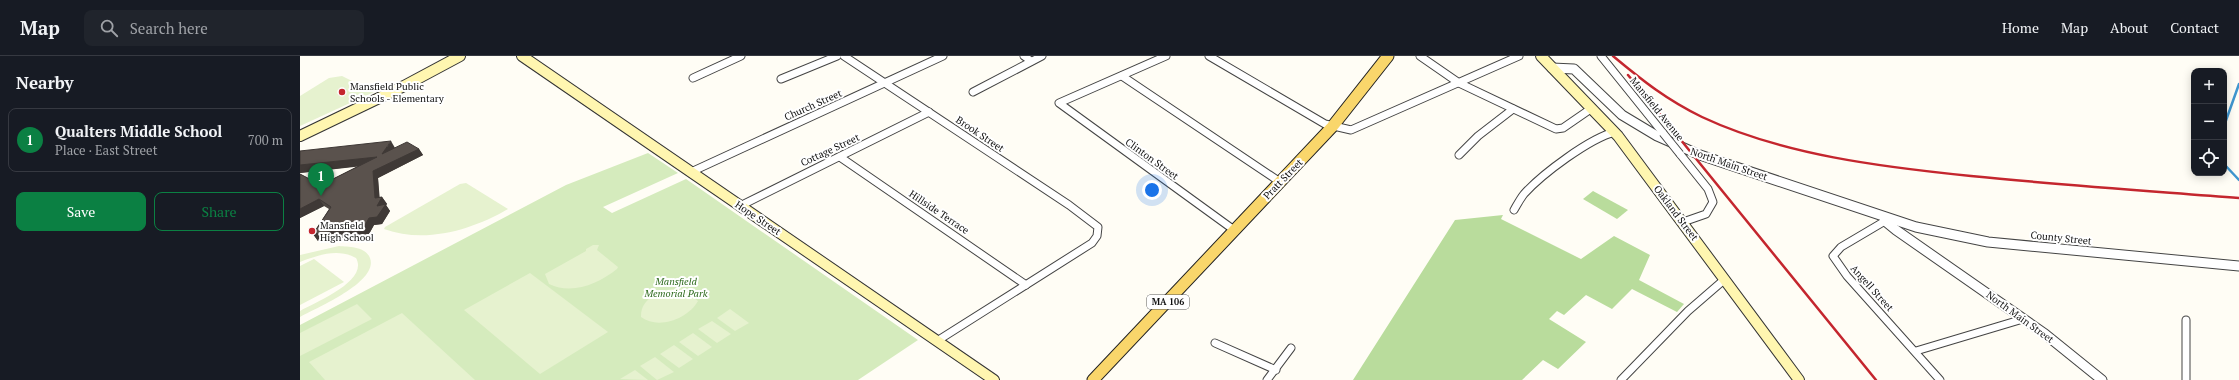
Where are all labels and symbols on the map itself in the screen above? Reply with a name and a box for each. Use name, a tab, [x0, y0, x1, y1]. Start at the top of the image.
street label: Mansfield Avenue	[1627, 74, 1687, 144]
place label: Mansfield Public Schools - Elementary	[350, 80, 445, 105]
street label: Church Street	[782, 86, 844, 123]
marker: Mansfield Public Schools - Elementary	[337, 87, 347, 97]
street label: Brook Street	[953, 113, 1007, 155]
street label: Cottage Street	[798, 131, 862, 169]
street label: Clinton Street	[1123, 135, 1181, 183]
street label: North Main Street	[1689, 145, 1769, 183]
street label: Pratt Street	[1260, 156, 1306, 202]
pin: 1	[308, 163, 334, 196]
your location	[1142, 180, 1162, 200]
street label: Oakland Street	[1651, 183, 1701, 244]
street label: Hillside Terrace	[907, 187, 971, 237]
street label: Hope Street	[733, 198, 784, 238]
place label: Mansfield High School	[320, 219, 374, 244]
marker: Mansfield High School	[307, 226, 317, 236]
street label: County Street	[2030, 228, 2092, 248]
street label: Angell Street	[1848, 262, 1896, 314]
park label: Mansfield Memorial Park	[643, 275, 708, 300]
street label: North Main Street	[1984, 288, 2057, 346]
road number: MA 106	[1147, 295, 1189, 309]

